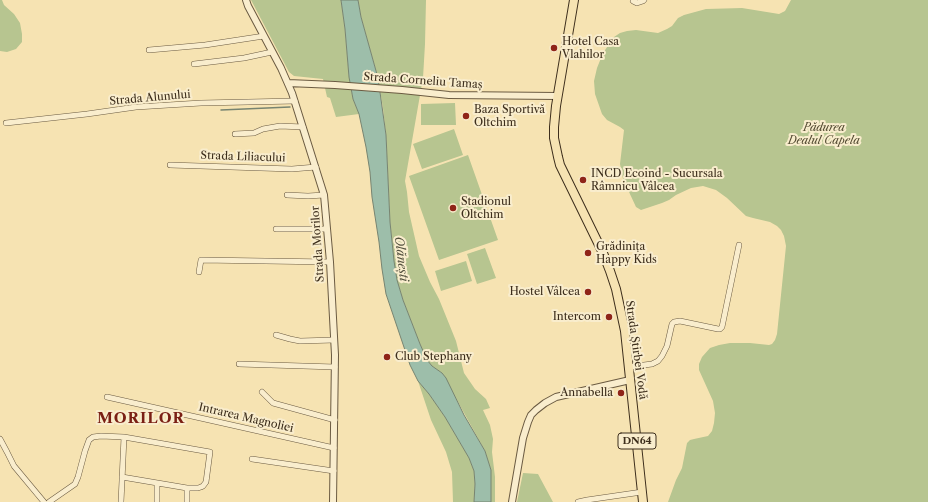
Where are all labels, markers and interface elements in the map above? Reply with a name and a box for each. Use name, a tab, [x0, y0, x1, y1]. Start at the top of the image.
place label: Hotel Casa Vlahilor	[562, 35, 619, 61]
marker: Hotel Casa Vlahilor	[549, 43, 559, 53]
street label: Strada Corneliu Tamaș	[363, 70, 483, 92]
street label: Strada Alunului	[109, 88, 191, 108]
place label: Baza Sportivă Oltchim	[474, 103, 545, 129]
marker: Baza Sportivă Oltchim	[461, 111, 471, 121]
park label: Pădurea Dealul Capela	[788, 121, 860, 147]
street label: Strada Liliacului	[200, 149, 286, 165]
place label: INCD Ecoind - Sucursala Râmnicu Vâlcea	[591, 167, 723, 193]
marker: INCD Ecoind - Sucursala Râmnicu Vâlcea	[578, 175, 588, 185]
place label: Stadionul Oltchim	[461, 195, 511, 221]
marker: Stadionul Oltchim	[448, 203, 458, 213]
street label: Strada Morilor	[309, 205, 327, 283]
water label: Olănești	[391, 236, 411, 282]
place label: Grădinița Happy Kids	[596, 240, 657, 266]
marker: Grădinița Happy Kids	[583, 248, 593, 258]
place label: Hostel Vâlcea	[509, 285, 580, 299]
marker: Hostel Vâlcea	[583, 287, 593, 297]
street label: Strada Știrbei Vodă	[623, 300, 649, 400]
place label: Intercom	[553, 310, 601, 324]
marker: Intercom	[604, 312, 614, 322]
place label: Club Stephany	[395, 350, 472, 364]
marker: Club Stephany	[382, 352, 392, 362]
place label: Annabella	[560, 386, 613, 400]
marker: Annabella	[616, 388, 626, 398]
street label: Intrarea Magnoliei	[197, 401, 295, 435]
district label: MORILOR	[97, 410, 185, 428]
road number: DN64	[618, 433, 656, 449]

